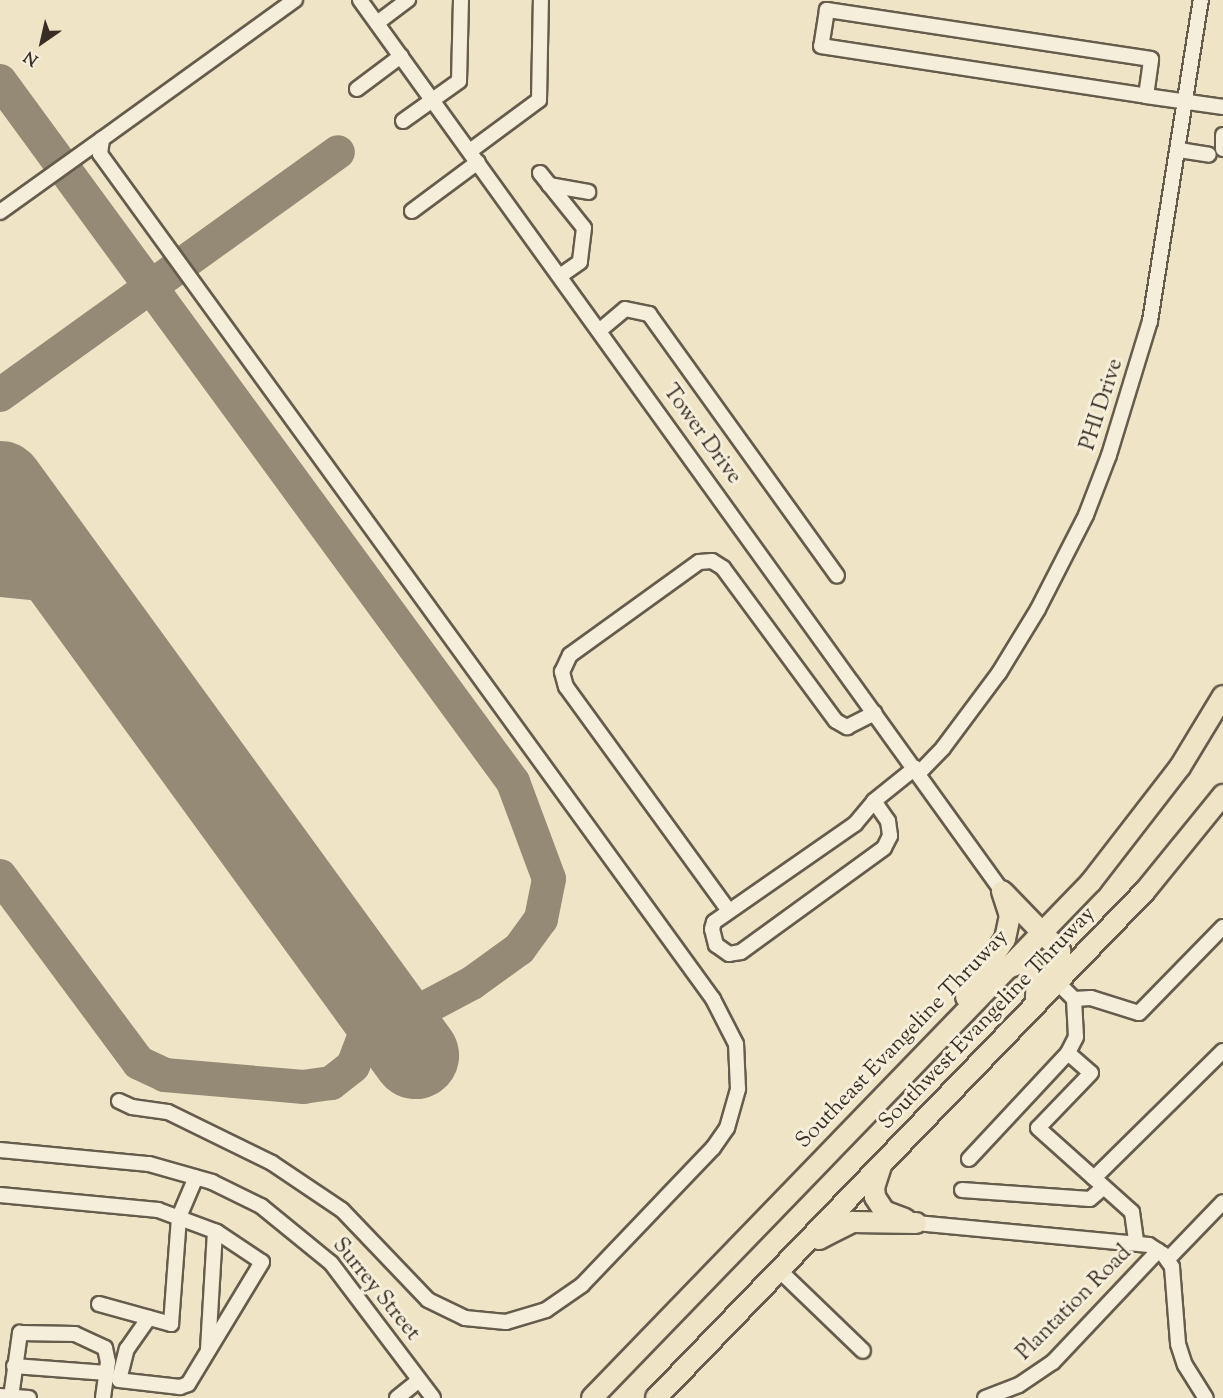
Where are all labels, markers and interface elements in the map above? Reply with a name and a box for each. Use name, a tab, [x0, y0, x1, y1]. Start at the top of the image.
north arrow	[12, 12, 72, 72]
text: N	[20, 44, 43, 70]
street label: PHI Drive	[1076, 356, 1130, 454]
street label: Tower Drive	[656, 380, 746, 490]
street label: Southwest Evangeline Thruway	[874, 902, 1102, 1136]
street label: Southeast Evangeline Thruway	[791, 925, 1015, 1155]
street label: Surrey Street	[326, 1233, 424, 1347]
street label: Plantation Road	[1012, 1241, 1138, 1367]

